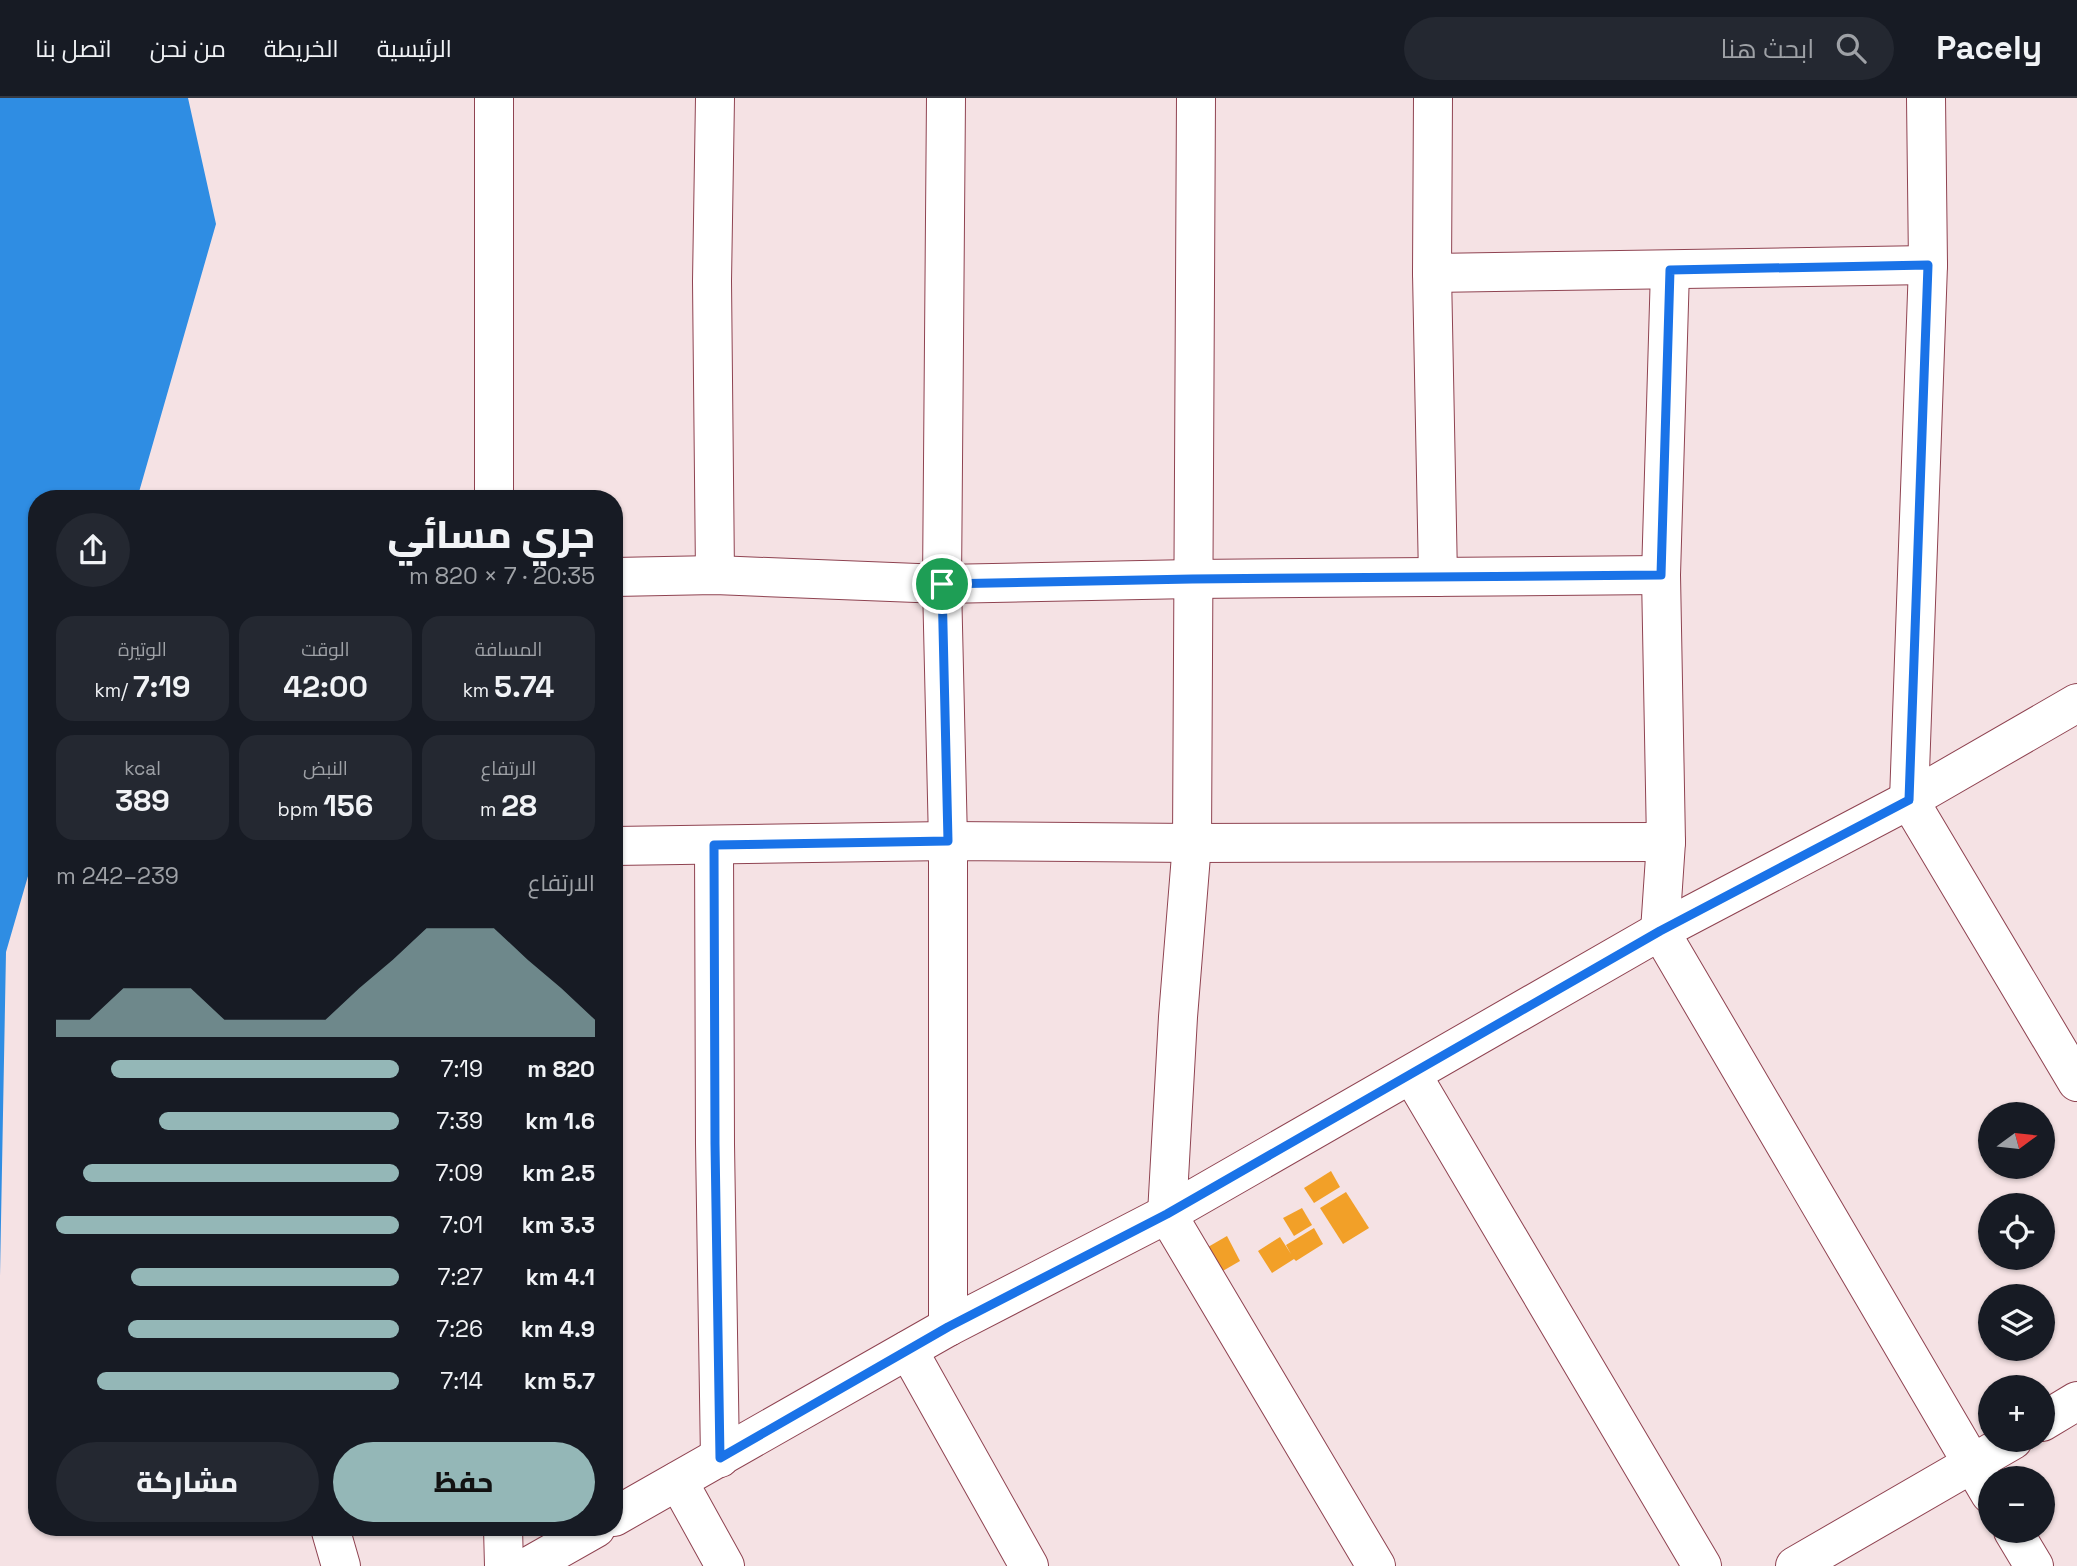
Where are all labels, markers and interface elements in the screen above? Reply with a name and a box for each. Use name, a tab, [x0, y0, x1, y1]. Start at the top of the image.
search box	[1404, 17, 1894, 80]
text: Pacely	[1936, 27, 2042, 69]
icon: search	[1832, 29, 1870, 67]
text: ابحث هنا	[1721, 32, 1814, 66]
text: اتصل بنا	[35, 33, 112, 64]
text: من نحن	[150, 33, 226, 64]
text: الخريطة	[264, 33, 339, 64]
text: الرئيسية	[377, 33, 452, 64]
text: جري مسائي	[387, 511, 595, 559]
button: share	[56, 513, 130, 587]
pin	[912, 554, 972, 614]
text: 20:35 · 7 × 820 m	[409, 561, 595, 591]
icon: arrive	[923, 565, 961, 603]
text: الوتيرة	[118, 637, 167, 662]
text: الوقت	[301, 637, 350, 662]
text: المسافة	[475, 637, 542, 662]
text: 7:19	[133, 667, 191, 706]
text: 42:00	[283, 667, 368, 706]
text: 5.74	[494, 667, 554, 706]
text: /km	[94, 678, 133, 703]
text: km	[463, 678, 494, 703]
text: kcal	[124, 756, 161, 781]
text: النبض	[303, 756, 348, 781]
text: الارتفاع	[481, 756, 536, 781]
text: 389	[115, 781, 170, 820]
text: 156	[323, 786, 373, 825]
text: 28	[501, 786, 537, 825]
text: bpm	[278, 797, 323, 822]
text: m	[480, 797, 501, 822]
text: 239–242 m	[56, 861, 179, 891]
text: الارتفاع	[528, 868, 595, 898]
text: 7:19	[441, 1054, 483, 1084]
text: 820 m	[527, 1054, 595, 1084]
north arrow	[1978, 1102, 2054, 1180]
map controls	[1978, 1102, 2055, 1543]
text: 7:39	[436, 1106, 483, 1136]
text: 1.6 km	[525, 1106, 595, 1136]
text: 7:09	[435, 1158, 483, 1188]
text: 2.5 km	[522, 1158, 595, 1188]
button: locate	[1978, 1193, 2055, 1270]
text: 7:01	[440, 1210, 483, 1240]
text: 3.3 km	[522, 1210, 595, 1240]
text: 7:27	[438, 1262, 483, 1292]
text: 4.1 km	[526, 1262, 595, 1292]
button: layers	[1978, 1284, 2055, 1361]
text: 7:26	[436, 1314, 483, 1344]
text: 4.9 km	[521, 1314, 595, 1344]
text: 7:14	[440, 1366, 483, 1396]
text: 5.7 km	[524, 1366, 595, 1396]
button: +	[1978, 1375, 2055, 1452]
button: مشاركة	[56, 1442, 319, 1522]
button: حفظ	[333, 1442, 595, 1522]
button: −	[1978, 1466, 2055, 1543]

